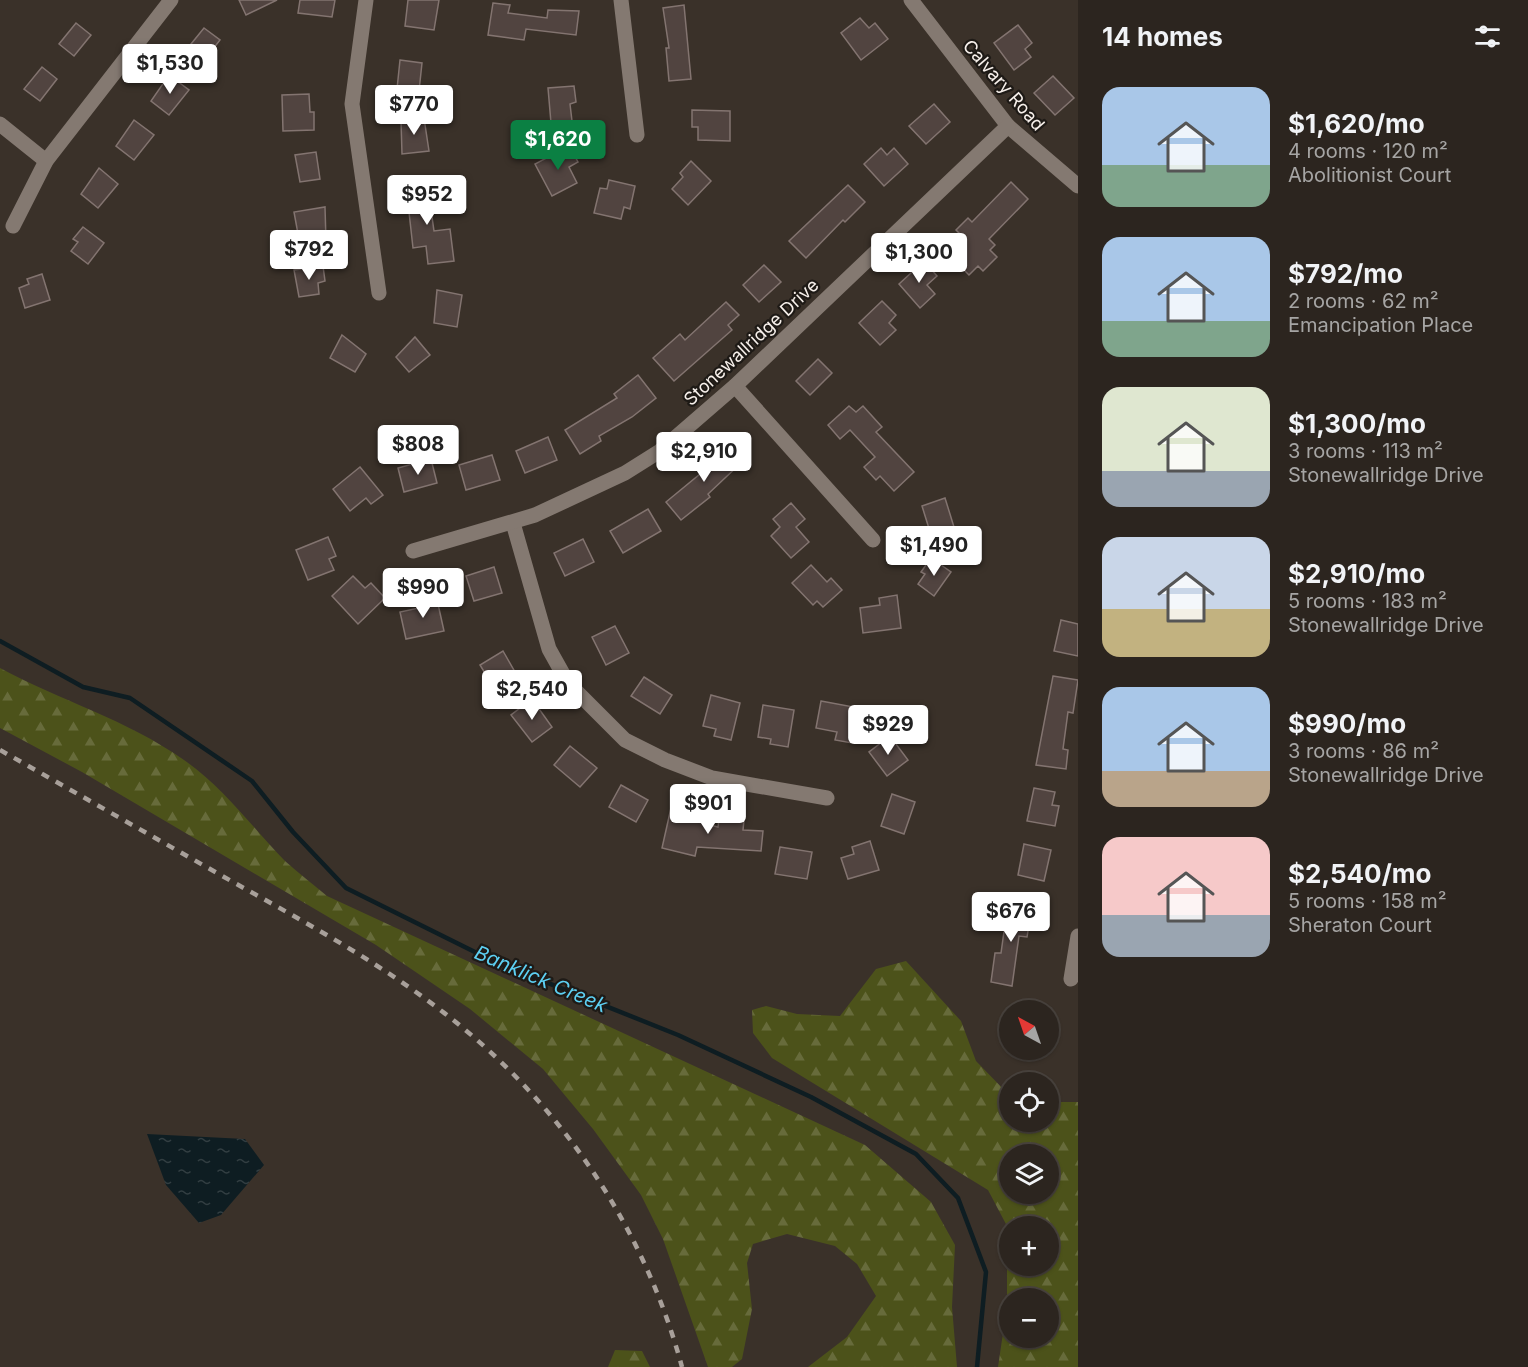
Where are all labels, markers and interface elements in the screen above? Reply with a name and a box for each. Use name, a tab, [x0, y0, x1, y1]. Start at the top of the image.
icon: filters	[1471, 20, 1504, 53]
text: 14 homes	[1102, 21, 1223, 52]
street label: Calvary Road	[959, 35, 1049, 135]
pin: $1,530	[121, 44, 219, 95]
text: $1,530	[136, 51, 204, 75]
pin: $770	[378, 85, 450, 136]
text: $770	[389, 92, 439, 116]
text: $1,620/mo	[1288, 108, 1425, 139]
icon: home	[1150, 111, 1222, 183]
pin: $1,620	[509, 120, 607, 171]
text: $1,620	[525, 127, 591, 151]
text: 4 rooms · 120 m²	[1288, 139, 1448, 163]
text: Abolitionist Court	[1288, 163, 1451, 187]
pin: $952	[391, 175, 463, 226]
text: $952	[401, 182, 453, 206]
pin: $792	[273, 230, 345, 281]
pin: $1,300	[870, 233, 968, 284]
text: $792	[284, 237, 334, 261]
text: $1,300	[885, 240, 953, 264]
text: $792/mo	[1288, 258, 1403, 289]
icon: home	[1150, 261, 1222, 333]
street label: Stonewallridge Drive	[679, 274, 823, 410]
text: 2 rooms · 62 m²	[1288, 289, 1439, 313]
text: Emancipation Place	[1288, 313, 1473, 337]
text: $1,300/mo	[1288, 408, 1426, 439]
icon: home	[1150, 411, 1222, 483]
pin: $808	[382, 425, 454, 476]
text: $808	[392, 432, 444, 456]
pin: $2,910	[655, 432, 753, 483]
text: $2,910	[670, 439, 738, 463]
text: 3 rooms · 113 m²	[1288, 439, 1443, 463]
text: Stonewallridge Drive	[1288, 463, 1484, 487]
pin: $1,490	[885, 526, 983, 577]
text: $1,490	[900, 533, 968, 557]
text: $2,910/mo	[1288, 558, 1425, 589]
icon: home	[1150, 561, 1222, 633]
pin: $990	[387, 568, 459, 619]
text: $990	[397, 575, 449, 599]
text: 5 rooms · 183 m²	[1288, 589, 1447, 613]
text: Stonewallridge Drive	[1288, 613, 1484, 637]
pin: $2,540	[483, 670, 581, 721]
text: $2,540	[496, 677, 568, 701]
pin: $929	[852, 705, 924, 756]
text: $990/mo	[1288, 708, 1406, 739]
icon: home	[1150, 711, 1222, 783]
text: $929	[862, 712, 914, 736]
text: 3 rooms · 86 m²	[1288, 739, 1439, 763]
text: Stonewallridge Drive	[1288, 763, 1484, 787]
pin: $901	[672, 784, 744, 835]
text: $901	[684, 791, 732, 815]
text: $2,540/mo	[1288, 858, 1431, 889]
icon: home	[1150, 861, 1222, 933]
text: 5 rooms · 158 m²	[1288, 889, 1447, 913]
pin: $676	[975, 892, 1047, 943]
text: $676	[986, 899, 1036, 923]
text: Sheraton Court	[1288, 913, 1432, 937]
water label: Banklick Creek	[471, 940, 612, 1018]
north arrow	[999, 1000, 1059, 1060]
map controls	[999, 1000, 1059, 1348]
button: locate	[999, 1072, 1059, 1132]
button: layers	[999, 1144, 1059, 1204]
button: +	[999, 1216, 1059, 1276]
button: −	[999, 1288, 1059, 1348]

